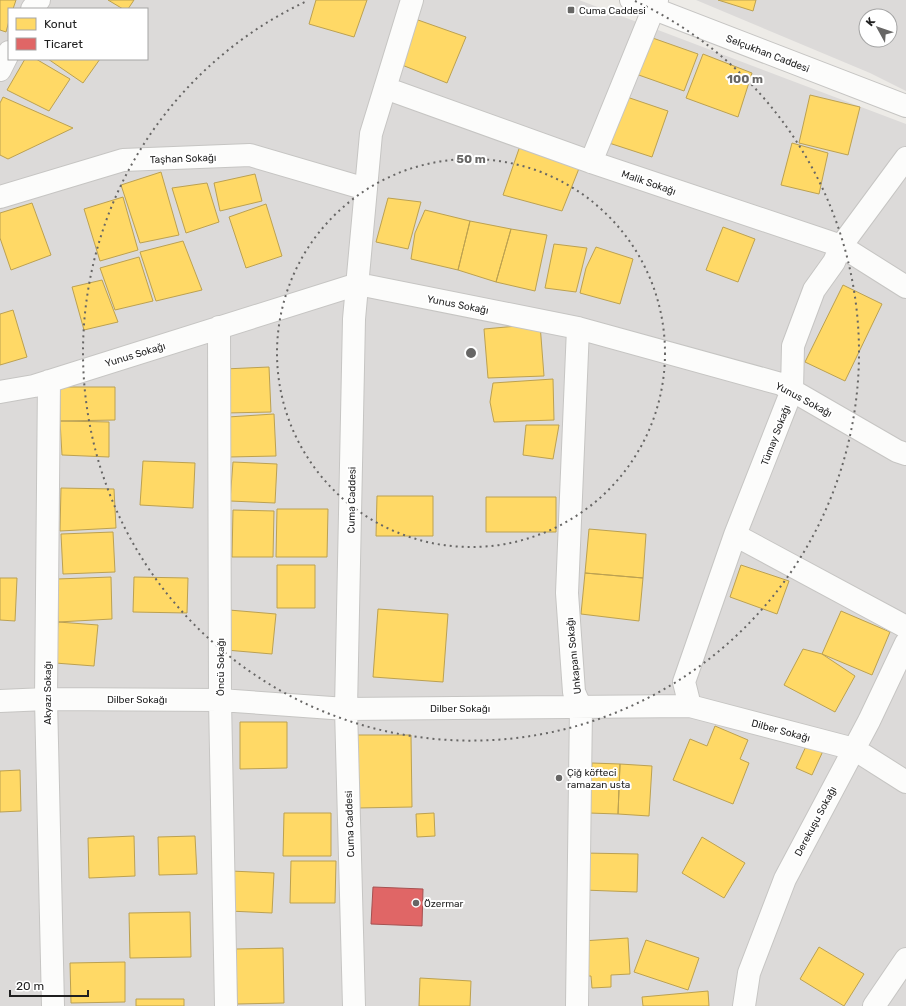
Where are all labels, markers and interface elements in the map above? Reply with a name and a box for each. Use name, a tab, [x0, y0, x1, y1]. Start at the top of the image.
marker: Cuma Caddesi	[566, 5, 576, 15]
place label: Cuma Caddesi	[579, 5, 646, 17]
legend	[8, 8, 148, 60]
north arrow	[858, 8, 898, 48]
text: K	[863, 14, 878, 29]
text: Konut	[44, 17, 77, 31]
street label: Selçukhan Caddesi	[724, 33, 811, 75]
text: Ticaret	[44, 37, 83, 51]
text: 100 m	[727, 72, 763, 86]
street label: Taşhan Sokağı	[150, 152, 216, 166]
text: 50 m	[456, 152, 486, 166]
street label: Malik Sokağı	[620, 168, 677, 198]
street label: Yunus Sokağı	[426, 293, 490, 317]
street label: Yunus Sokağı	[104, 340, 167, 370]
centre of rings	[464, 346, 478, 360]
street label: Yunus Sokağı	[773, 380, 834, 420]
street label: Tümay Sokağı	[759, 403, 793, 467]
street label: Cuma Caddesi	[345, 467, 359, 533]
street label: Unkapanı Sokağı	[564, 617, 584, 695]
street label: Öncü Sokağı	[215, 638, 227, 696]
street label: Akyazı Sokağı	[42, 661, 54, 725]
street label: Dilber Sokağı	[107, 694, 167, 706]
street label: Dilber Sokağı	[430, 703, 490, 715]
street label: Dilber Sokağı	[750, 717, 811, 745]
place label: Çiğ köfteci ramazan usta	[567, 767, 630, 791]
marker: Çiğ köfteci ramazan usta	[554, 773, 564, 783]
street label: Derekuşu Sokağı	[792, 784, 839, 858]
street label: Cuma Caddesi	[343, 790, 357, 858]
marker: Özermar	[411, 898, 421, 908]
place label: Özermar	[424, 898, 464, 910]
scale bar	[10, 972, 88, 998]
text: 20 m	[16, 979, 44, 993]

